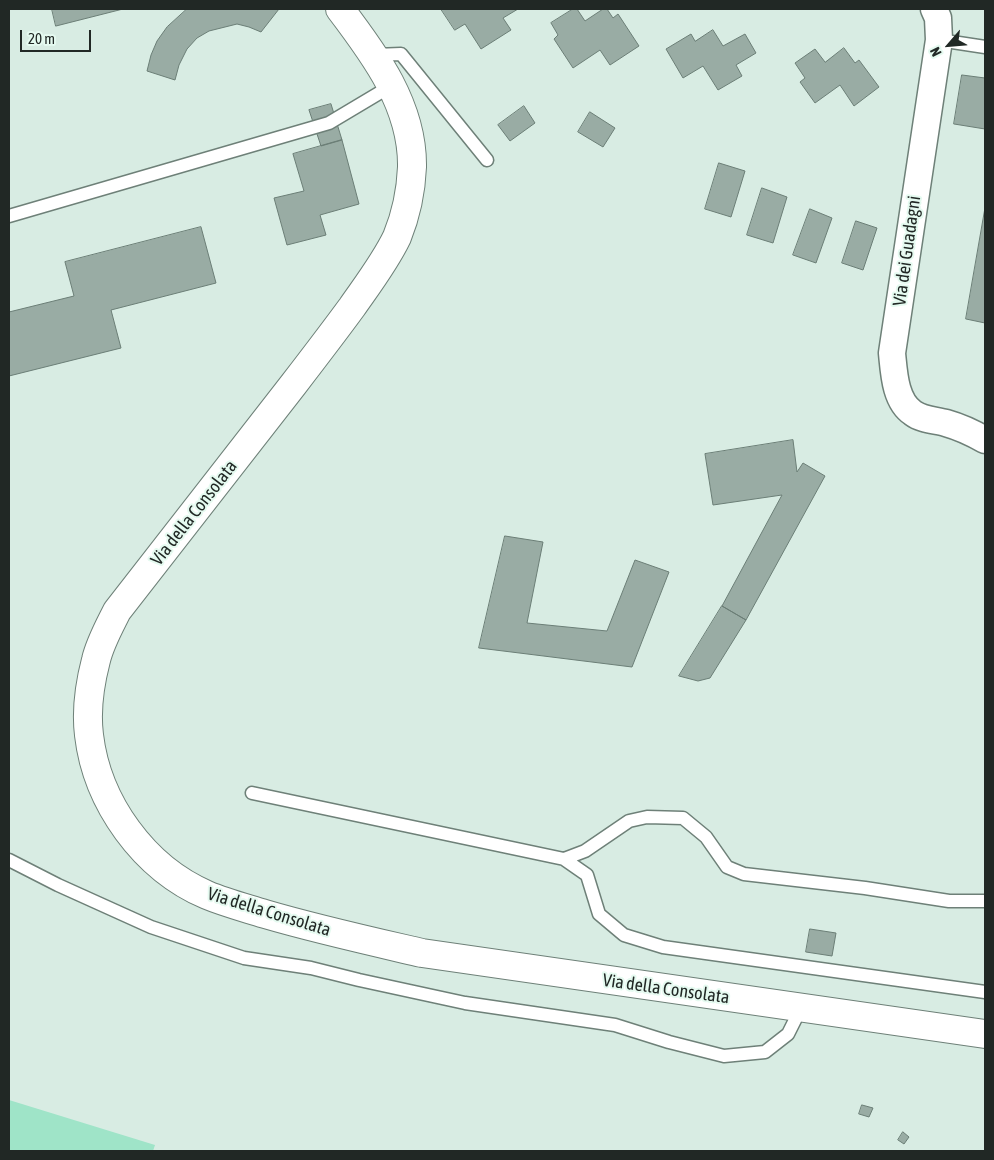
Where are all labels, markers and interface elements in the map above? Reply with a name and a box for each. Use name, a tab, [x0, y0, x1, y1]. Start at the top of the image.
scale bar	[22, 20, 94, 52]
north arrow	[924, 20, 974, 70]
text: 20 m	[28, 30, 55, 47]
text: N	[927, 45, 945, 59]
street label: Via dei Guadagni	[889, 194, 925, 308]
street label: Via della Consolata	[146, 456, 242, 570]
street label: Via della Consolata	[205, 883, 333, 941]
street label: Via della Consolata	[601, 969, 731, 1009]

